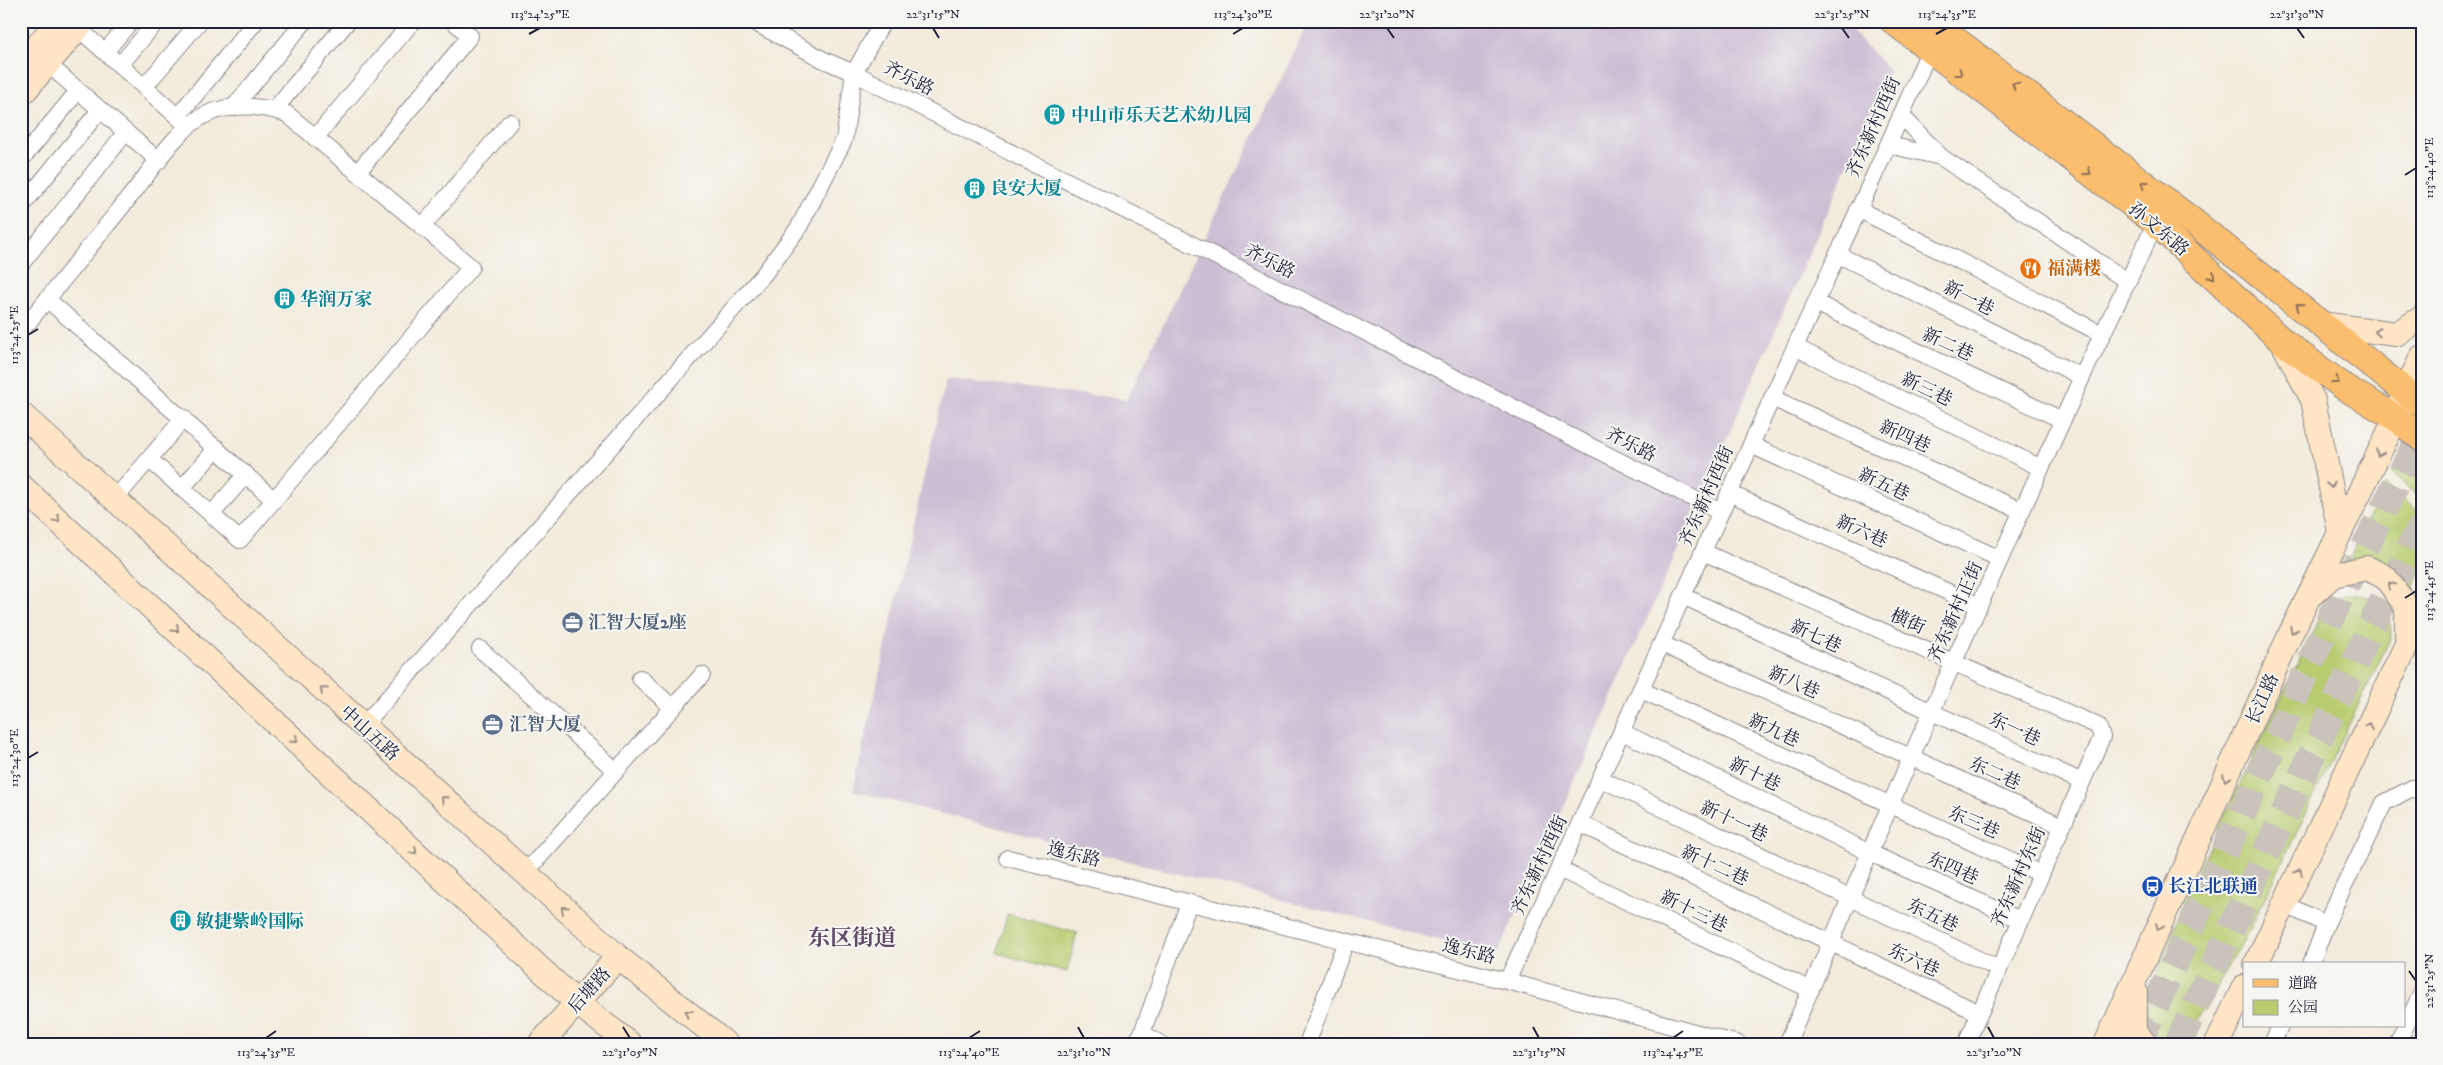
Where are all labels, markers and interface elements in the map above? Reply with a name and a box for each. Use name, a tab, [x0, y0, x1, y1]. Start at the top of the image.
text: 113°24'25"E	[510, 7, 570, 22]
text: 22°31'15"N	[906, 7, 960, 22]
text: 113°24'30"E	[1214, 7, 1273, 22]
text: 22°31'20"N	[1359, 7, 1415, 22]
text: 22°31'25"N	[1814, 7, 1870, 22]
text: 113°24'35"E	[1918, 7, 1976, 22]
text: 22°31'30"N	[2270, 7, 2324, 22]
street label: 齐乐路	[879, 57, 938, 101]
one-way arrow	[1953, 68, 1962, 76]
street label: 齐东新村西街	[1842, 74, 1906, 181]
one-way arrow	[2012, 83, 2021, 91]
building icon: 中山市乐天艺术幼儿园	[1043, 103, 1067, 127]
place label: 中山市乐天艺术幼儿园	[1071, 105, 1251, 127]
text: 113°24'40"E	[2422, 137, 2437, 198]
one-way arrow	[2082, 166, 2092, 175]
building icon: 良安大厦	[962, 176, 986, 200]
place label: 良安大厦	[990, 178, 1062, 200]
one-way arrow	[2141, 181, 2150, 189]
street label: 孙文东路	[2124, 198, 2193, 261]
street label: 齐乐路	[1240, 240, 1299, 284]
restaurant icon: 福满楼	[2019, 256, 2043, 280]
place label: 福满楼	[2047, 258, 2101, 280]
one-way arrow	[2207, 270, 2216, 279]
street label: 新一巷	[1939, 277, 1998, 321]
building icon: 华润万家	[272, 287, 296, 311]
place label: 华润万家	[300, 289, 372, 311]
one-way arrow	[2296, 304, 2305, 312]
text: 113°24'25"E	[7, 305, 22, 365]
street label: 新二巷	[1918, 324, 1977, 366]
one-way arrow	[2373, 327, 2381, 338]
street label: 新三巷	[1897, 368, 1956, 412]
one-way arrow	[2330, 376, 2339, 384]
street label: 新四巷	[1875, 416, 1934, 458]
street label: 齐乐路	[1601, 423, 1660, 467]
street label: 齐东新村西街	[1675, 443, 1739, 550]
one-way arrow	[2375, 448, 2385, 457]
street label: 新五巷	[1854, 464, 1913, 506]
one-way arrow	[2326, 481, 2336, 489]
street label: 新六巷	[1832, 511, 1891, 553]
one-way arrow	[51, 513, 60, 522]
street label: 齐东新村正街	[1924, 559, 1988, 666]
text: 113°24'45"E	[2422, 560, 2437, 621]
one-way arrow	[2388, 581, 2397, 591]
street label: 横街	[1887, 605, 1929, 639]
office icon: 汇智大厦2座	[560, 610, 584, 634]
place label: 汇智大厦2座	[588, 612, 687, 634]
street label: 新七巷	[1786, 616, 1845, 658]
one-way arrow	[170, 624, 179, 633]
one-way arrow	[2288, 625, 2299, 634]
street label: 新八巷	[1764, 662, 1823, 704]
street label: 长江路	[2242, 670, 2284, 729]
one-way arrow	[320, 687, 329, 696]
street label: 中山五路	[335, 701, 403, 766]
street label: 东一巷	[1985, 709, 2044, 751]
street label: 新九巷	[1744, 710, 1803, 752]
office icon: 汇智大厦	[481, 712, 505, 736]
place label: 汇智大厦	[509, 714, 581, 736]
one-way arrow	[2363, 722, 2373, 731]
text: 113°24'30"E	[7, 728, 22, 787]
one-way arrow	[289, 734, 298, 743]
street label: 新十巷	[1725, 753, 1784, 797]
street label: 东二巷	[1965, 753, 2024, 795]
one-way arrow	[2221, 773, 2232, 782]
one-way arrow	[440, 796, 449, 805]
street label: 新十一巷	[1696, 797, 1771, 847]
street label: 东三巷	[1944, 802, 2003, 844]
street label: 齐东新村西街	[1507, 812, 1573, 919]
street label: 齐东新村东街	[1987, 824, 2051, 931]
street label: 逸东路	[1045, 838, 1103, 872]
street label: 新十二巷	[1677, 841, 1752, 891]
one-way arrow	[408, 845, 417, 854]
street label: 东四巷	[1923, 848, 1982, 890]
one-way arrow	[2293, 868, 2303, 877]
bus stop icon: 长江北联通	[2140, 874, 2164, 898]
place label: 长江北联通	[2168, 876, 2258, 898]
street label: 新十三巷	[1656, 886, 1731, 938]
street label: 东五巷	[1903, 895, 1962, 937]
one-way arrow	[561, 905, 570, 914]
building icon: 敏捷紫岭国际	[168, 909, 192, 933]
place label: 敏捷紫岭国际	[196, 911, 304, 933]
one-way arrow	[2155, 922, 2166, 931]
district label: 东区街道	[808, 925, 896, 952]
street label: 逸东路	[1440, 935, 1498, 969]
street label: 东六巷	[1884, 940, 1943, 982]
text: 22°31'25"N	[2422, 953, 2437, 1009]
legend	[2243, 962, 2406, 1028]
street label: 后塘路	[564, 963, 616, 1018]
text: 道路	[2288, 974, 2318, 993]
text: 公园	[2288, 998, 2318, 1017]
one-way arrow	[685, 1011, 694, 1019]
text: 113°24'35"E	[237, 1045, 295, 1060]
text: 22°31'05"N	[602, 1045, 658, 1060]
text: 113°24'40"E	[939, 1045, 1000, 1060]
text: 22°31'10"N	[1057, 1045, 1111, 1060]
text: 22°31'15"N	[1512, 1045, 1566, 1060]
text: 113°24'45"E	[1643, 1045, 1704, 1060]
text: 22°31'20"N	[1966, 1045, 2022, 1060]

